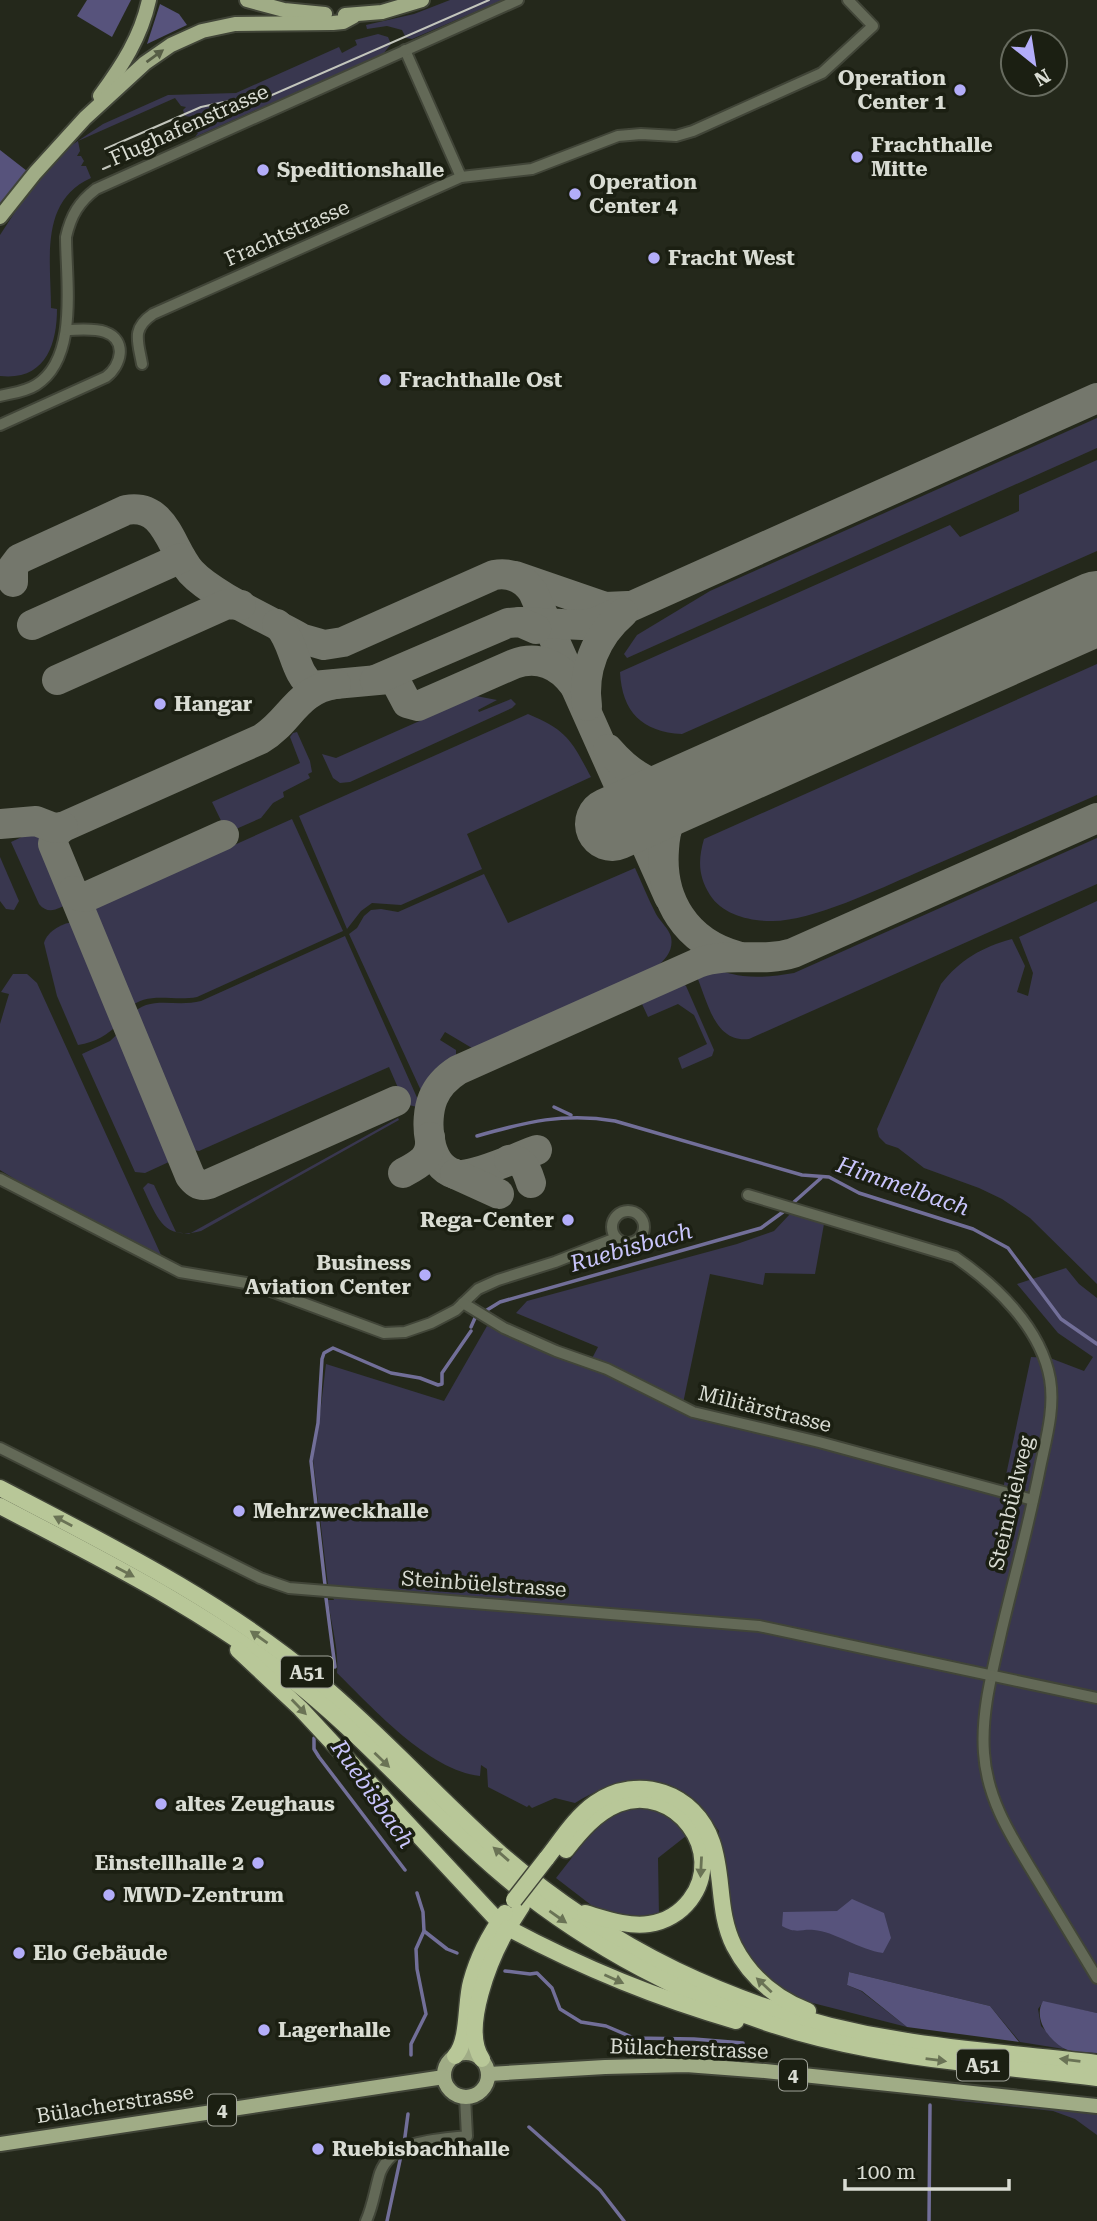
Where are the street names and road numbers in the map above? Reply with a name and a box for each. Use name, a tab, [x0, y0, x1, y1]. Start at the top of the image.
street label: Flughafenstrasse	[106, 79, 272, 171]
street label: Frachtstrasse	[221, 195, 353, 271]
street label: Militärstrasse	[696, 1381, 834, 1437]
street label: Steinbüelweg	[984, 1434, 1038, 1572]
street label: Steinbüelstrasse	[401, 1566, 567, 1602]
road number: A51	[281, 1656, 333, 1688]
street label: Bülacherstrasse	[609, 2034, 769, 2064]
road number: A51	[957, 2050, 1009, 2080]
road number: 4	[779, 2060, 807, 2090]
street label: Bülacherstrasse	[35, 2080, 195, 2128]
road number: 4	[208, 2094, 236, 2126]

